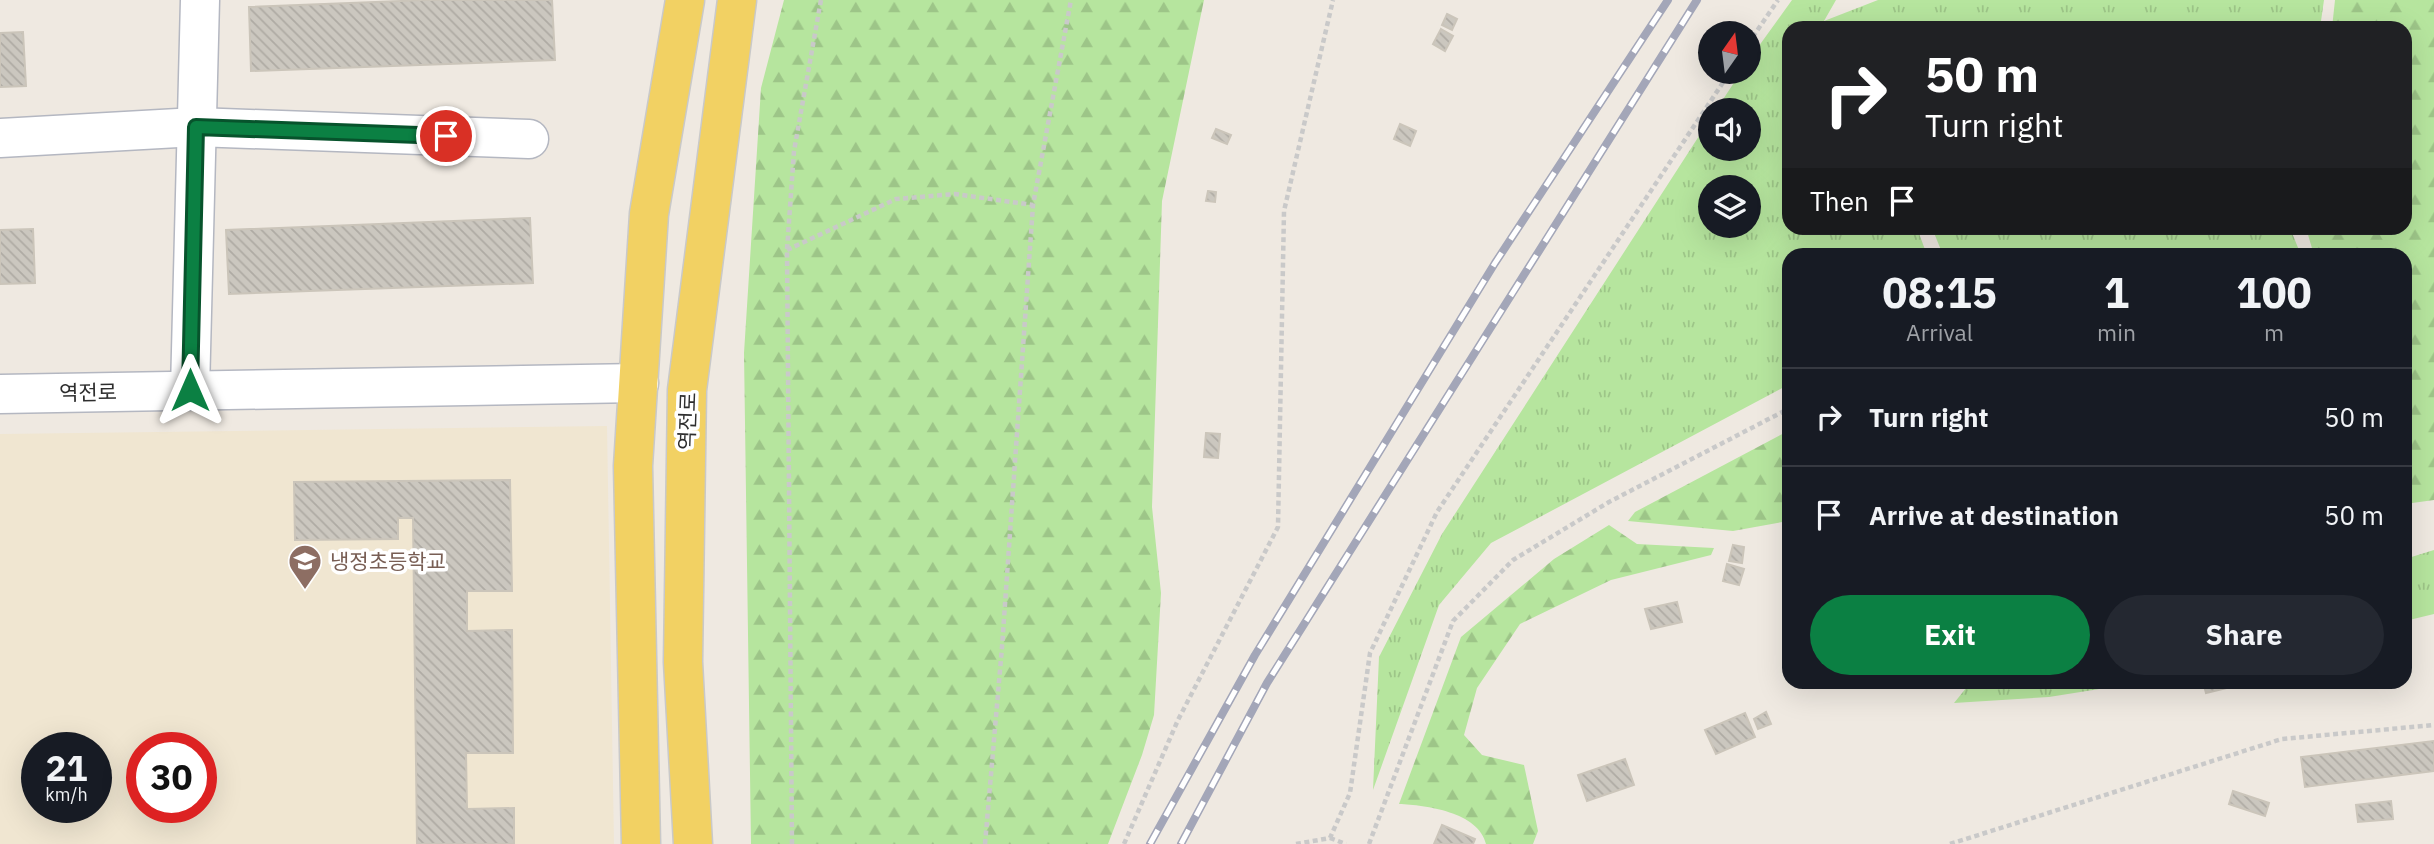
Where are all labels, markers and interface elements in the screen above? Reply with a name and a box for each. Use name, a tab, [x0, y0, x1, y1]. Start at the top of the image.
north arrow	[1698, 21, 1760, 84]
map controls	[1698, 21, 1761, 238]
text: 50 m	[1925, 42, 2039, 105]
icon: right	[1810, 49, 1901, 140]
button: sound	[1698, 98, 1761, 161]
text: Turn right	[1925, 104, 2063, 146]
pin	[416, 106, 476, 166]
icon: arrive	[427, 117, 465, 155]
button: layers	[1698, 175, 1761, 238]
icon: arrive	[1883, 182, 1921, 220]
text: Then	[1810, 184, 1869, 218]
text: 08:15	[1882, 265, 1997, 320]
text: 1	[2104, 265, 2129, 320]
text: 100	[2236, 265, 2312, 320]
text: Arrival	[1906, 317, 1973, 347]
text: min	[2097, 317, 2136, 347]
text: m	[2264, 317, 2284, 347]
position arrow	[153, 353, 227, 427]
street label: 역전로	[59, 377, 117, 407]
street label: 역전로	[672, 392, 702, 450]
icon: right	[1810, 398, 1848, 436]
text: Turn right	[1869, 400, 1988, 434]
text: 50 m	[2324, 400, 2384, 434]
icon: arrive	[1810, 496, 1848, 534]
text: Arrive at destination	[1869, 498, 2119, 532]
text: 50 m	[2324, 498, 2384, 532]
school or university icon: 냉정초등학교	[286, 542, 324, 591]
place label: 냉정초등학교	[330, 547, 446, 575]
button: Exit	[1810, 595, 2090, 675]
button: Share	[2104, 595, 2384, 675]
speed limit sign: 30	[126, 732, 217, 823]
text: 21	[45, 745, 88, 791]
text: km/h	[45, 783, 88, 806]

